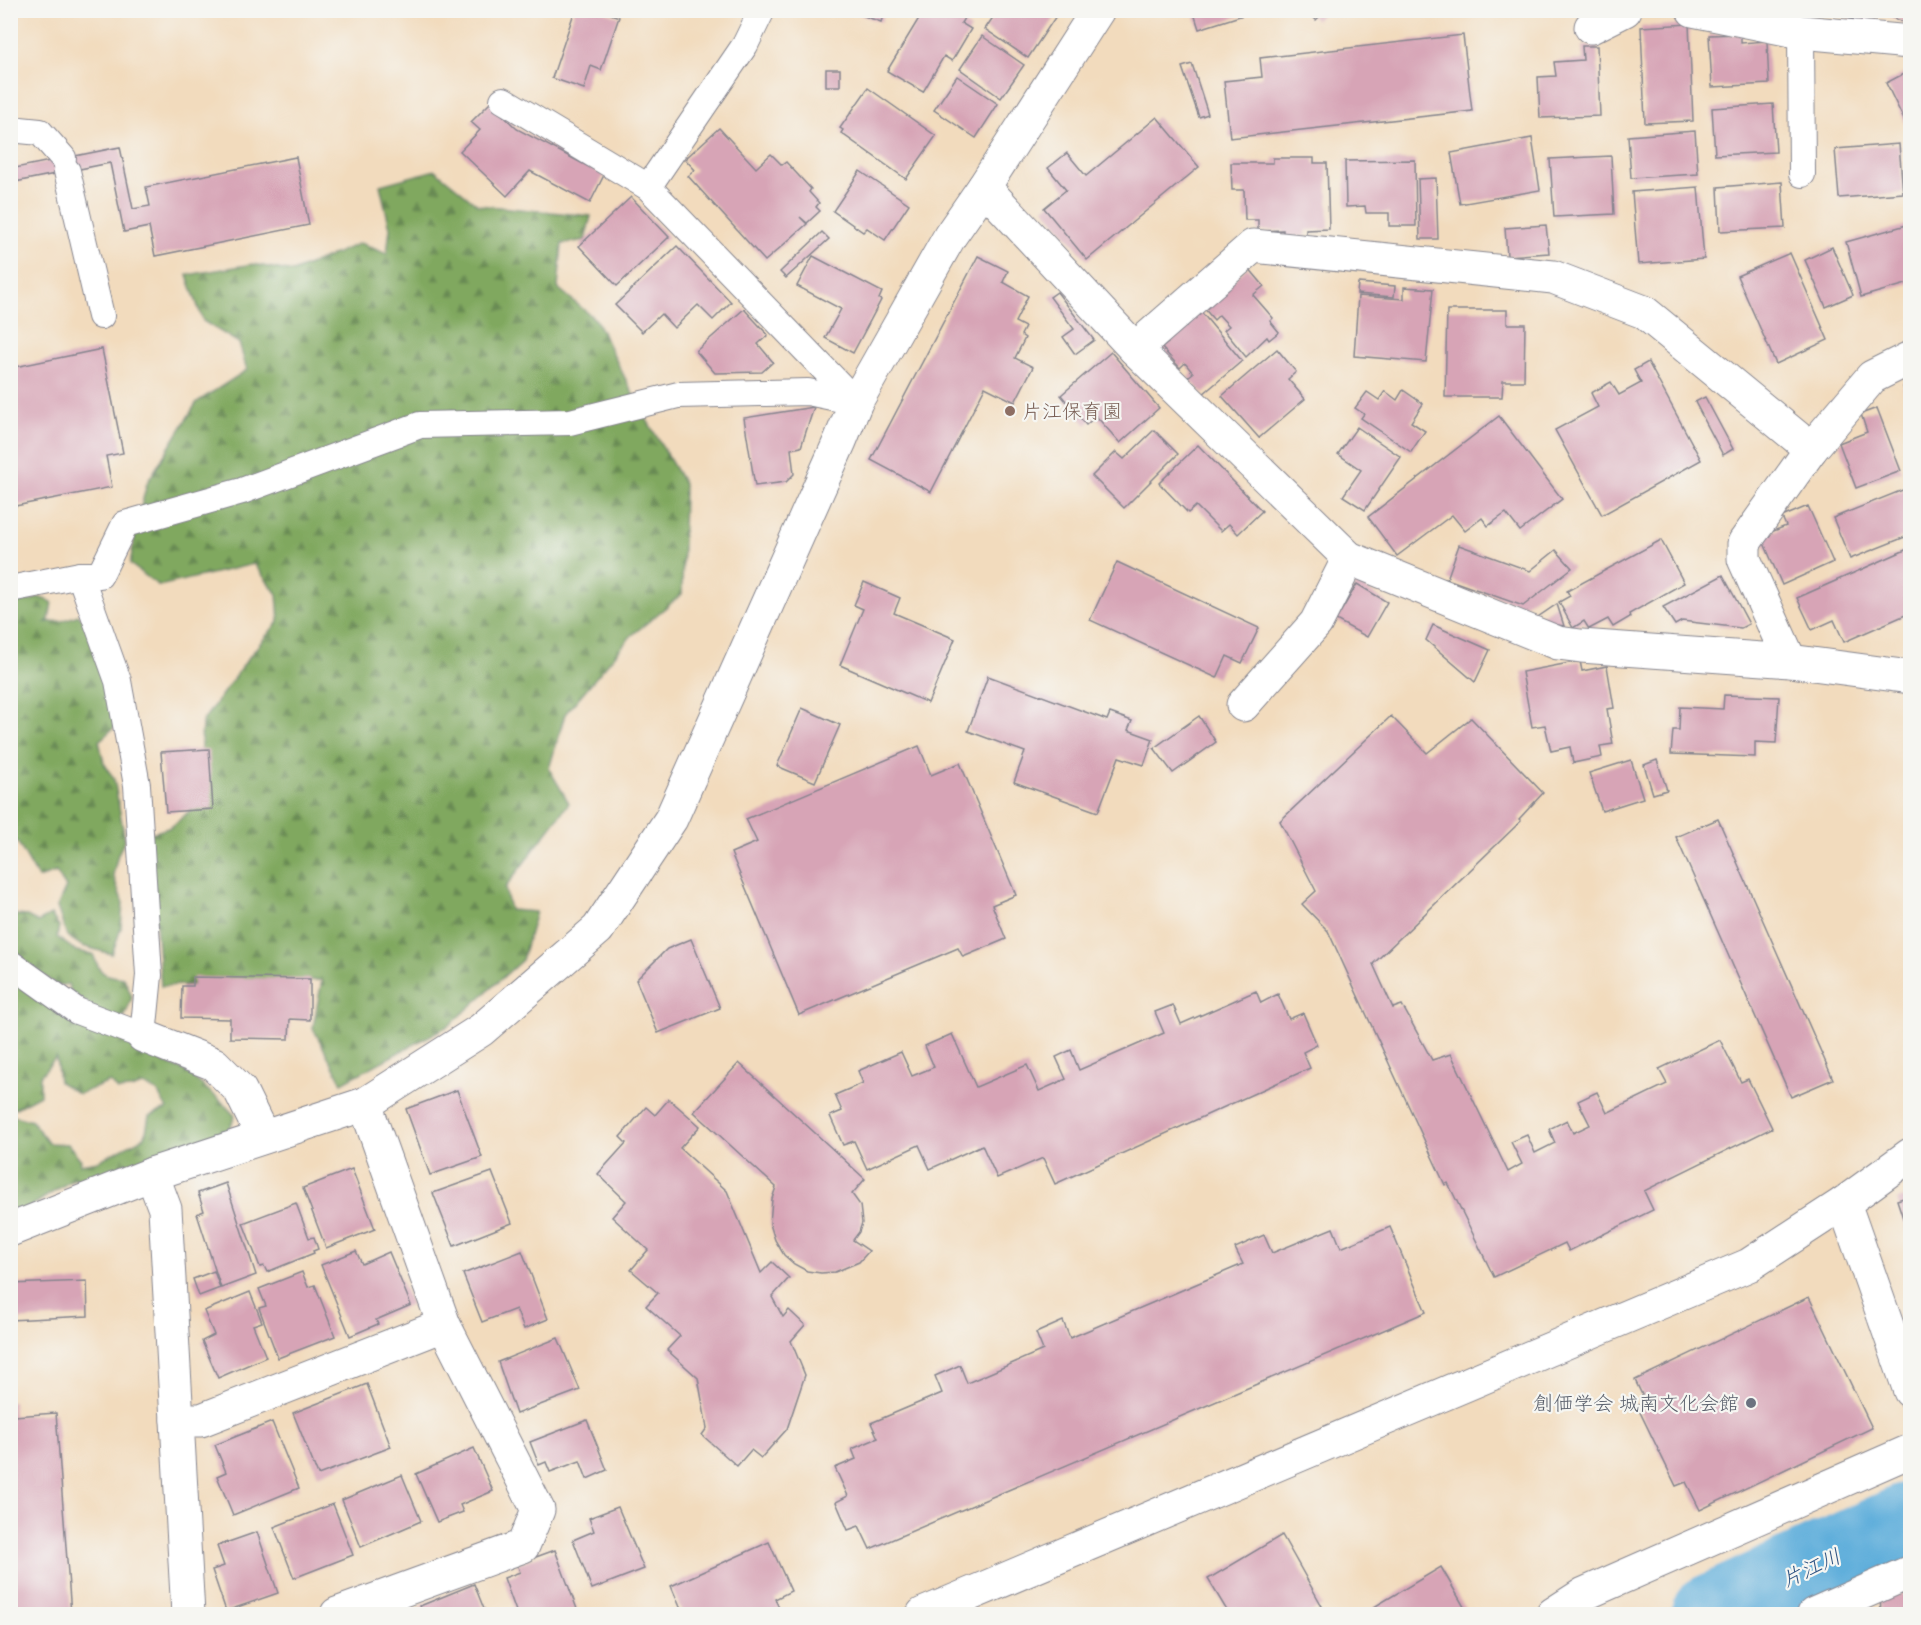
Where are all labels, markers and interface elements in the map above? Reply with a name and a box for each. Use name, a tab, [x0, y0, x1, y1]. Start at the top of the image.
place label: 片江保育園	[1022, 399, 1122, 426]
marker: 片江保育園	[1003, 404, 1017, 418]
place label: 創価学会 城南文化会館	[1534, 1391, 1739, 1418]
marker: 創価学会 城南文化会館	[1744, 1396, 1758, 1410]
water label: 片江川	[1777, 1543, 1846, 1595]

